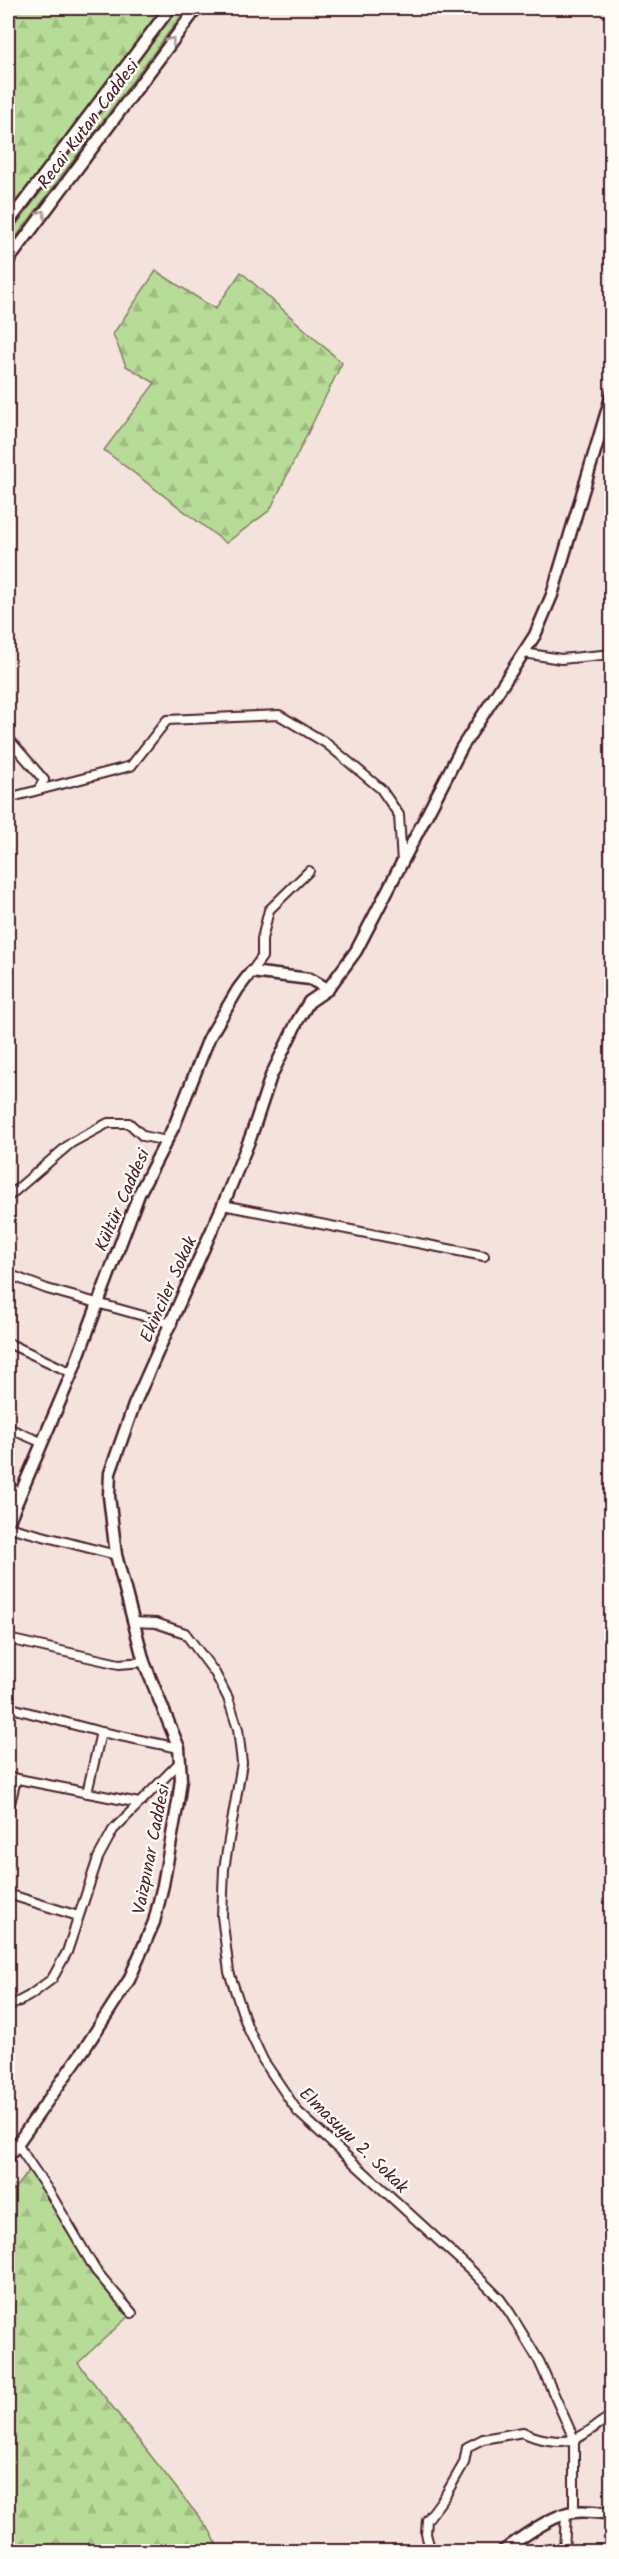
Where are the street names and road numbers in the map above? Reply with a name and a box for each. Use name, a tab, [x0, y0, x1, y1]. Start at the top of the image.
street label: Recai Kutan Caddesi	[31, 54, 148, 196]
street label: Kültür Caddesi	[88, 1144, 159, 1257]
street label: Ekinciler Sokak	[133, 1231, 206, 1348]
street label: Vaizpınar Caddesi	[126, 1781, 179, 1917]
street label: Elmasuyu 2. Sokak	[291, 2081, 415, 2202]

